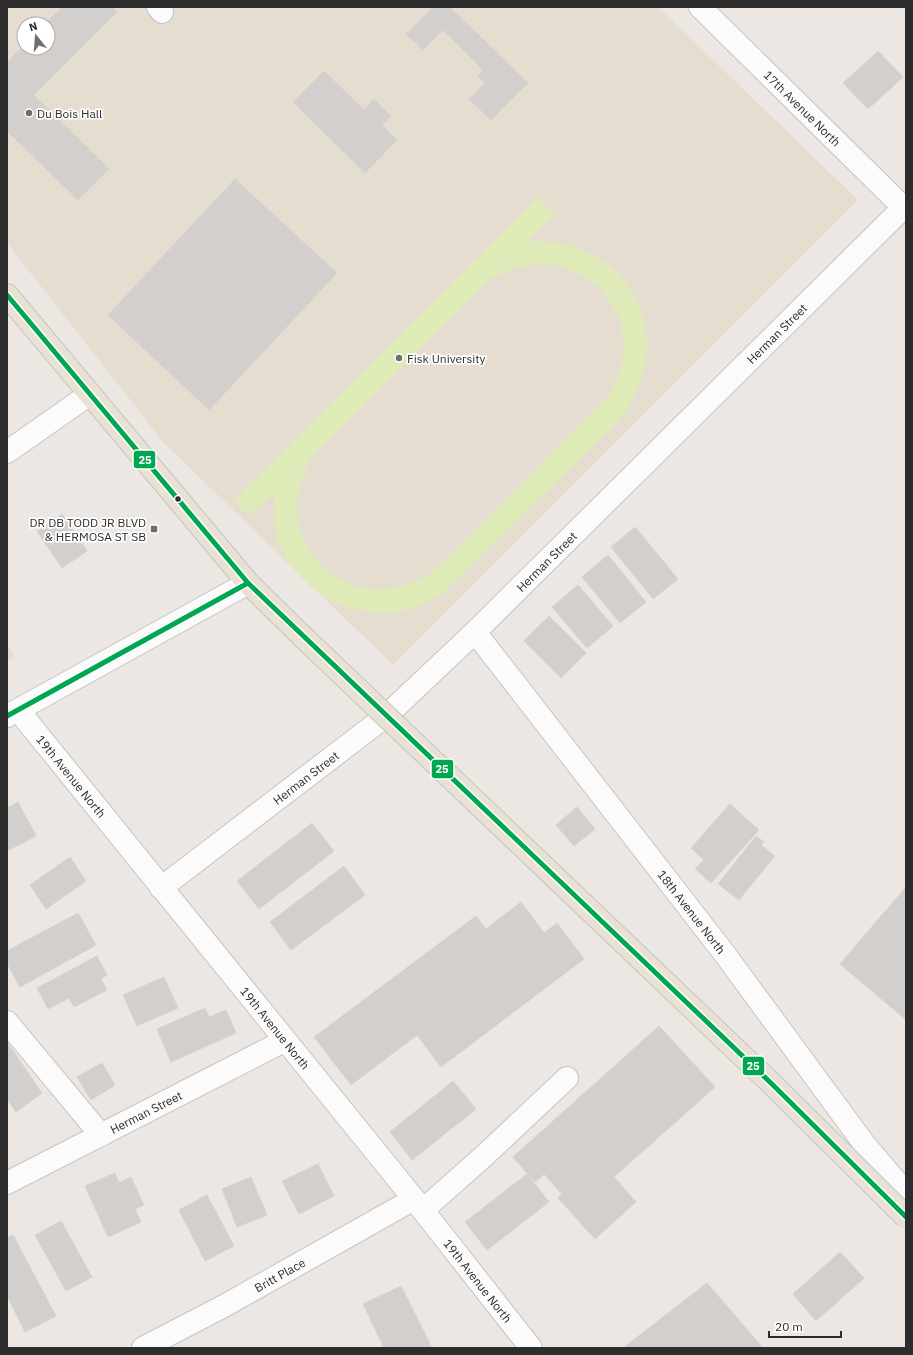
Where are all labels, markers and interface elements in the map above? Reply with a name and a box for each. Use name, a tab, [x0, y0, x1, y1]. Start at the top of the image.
north arrow	[16, 16, 56, 56]
text: N	[27, 19, 39, 34]
street label: 17th Avenue North	[761, 67, 844, 149]
place label: Du Bois Hall	[37, 106, 102, 121]
marker: Du Bois Hall	[24, 108, 34, 118]
street label: Herman Street	[743, 300, 810, 366]
place label: Fisk University	[407, 351, 486, 366]
marker: Fisk University	[394, 353, 404, 363]
line badge: 25	[133, 450, 156, 469]
text: 25	[138, 453, 152, 467]
unlabelled marker	[173, 494, 183, 504]
place label: DR DB TODD JR BLVD & HERMOSA ST SB	[30, 515, 146, 544]
marker: DR DB TODD JR BLVD & HERMOSA ST SB	[149, 524, 159, 534]
street label: Herman Street	[513, 528, 580, 594]
street label: 19th Avenue North	[34, 732, 109, 820]
street label: Herman Street	[270, 748, 342, 807]
line badge: 25	[431, 759, 454, 779]
text: 25	[435, 762, 449, 776]
street label: 18th Avenue North	[655, 867, 729, 957]
street label: 19th Avenue North	[237, 984, 313, 1072]
line badge: 25	[742, 1056, 765, 1076]
text: 25	[746, 1059, 760, 1073]
street label: Herman Street	[107, 1087, 184, 1137]
street label: 19th Avenue North	[441, 1236, 515, 1325]
street label: Britt Place	[251, 1254, 308, 1295]
scale bar	[769, 1313, 841, 1339]
text: 20 m	[775, 1319, 803, 1334]

